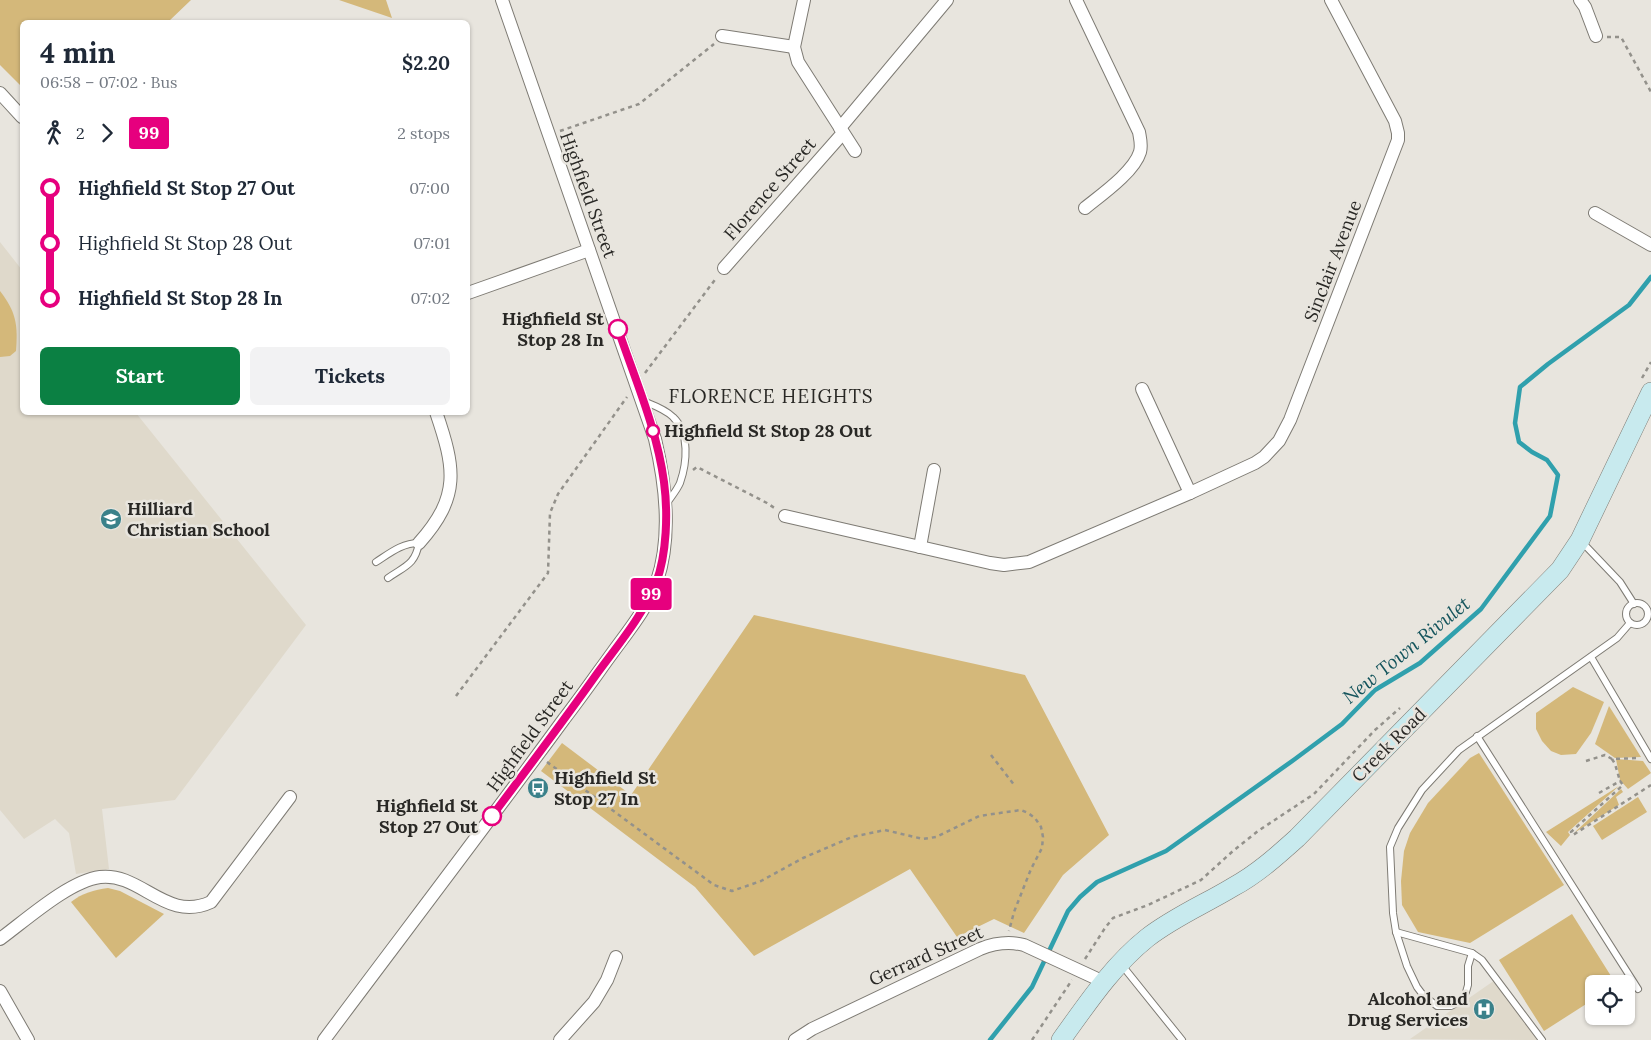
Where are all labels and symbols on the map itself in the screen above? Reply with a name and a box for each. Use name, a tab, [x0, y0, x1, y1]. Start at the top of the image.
street label: Highfield Street	[555, 129, 622, 261]
street label: Florence Street	[719, 133, 821, 245]
street label: Sinclair Avenue	[1299, 196, 1366, 325]
place label: Highfield St Stop 28 In	[502, 307, 605, 351]
marker: Highfield St Stop 28 In	[608, 319, 628, 339]
district label: FLORENCE HEIGHTS	[668, 384, 874, 408]
place label: Highfield St Stop 28 Out	[664, 419, 872, 442]
marker: Highfield St Stop 28 Out	[646, 424, 660, 438]
place label: Hilliard Christian School	[127, 497, 270, 541]
school or university icon: Hilliard Christian School	[99, 507, 123, 531]
line badge: 99	[628, 578, 674, 610]
water label: New Town Rivulet	[1337, 591, 1475, 709]
street label: Highfield Street	[481, 675, 578, 796]
street label: Creek Road	[1347, 702, 1431, 787]
place label: Highfield St Stop 27 In	[554, 766, 657, 810]
bus stop icon: Highfield St Stop 27 In	[526, 776, 550, 800]
place label: Highfield St Stop 27 Out	[376, 794, 479, 838]
marker: Highfield St Stop 27 Out	[482, 806, 502, 826]
street label: Gerrard Street	[865, 920, 986, 991]
place label: Alcohol and Drug Services	[1347, 987, 1468, 1031]
hospital icon: Alcohol and Drug Services	[1472, 997, 1496, 1021]

